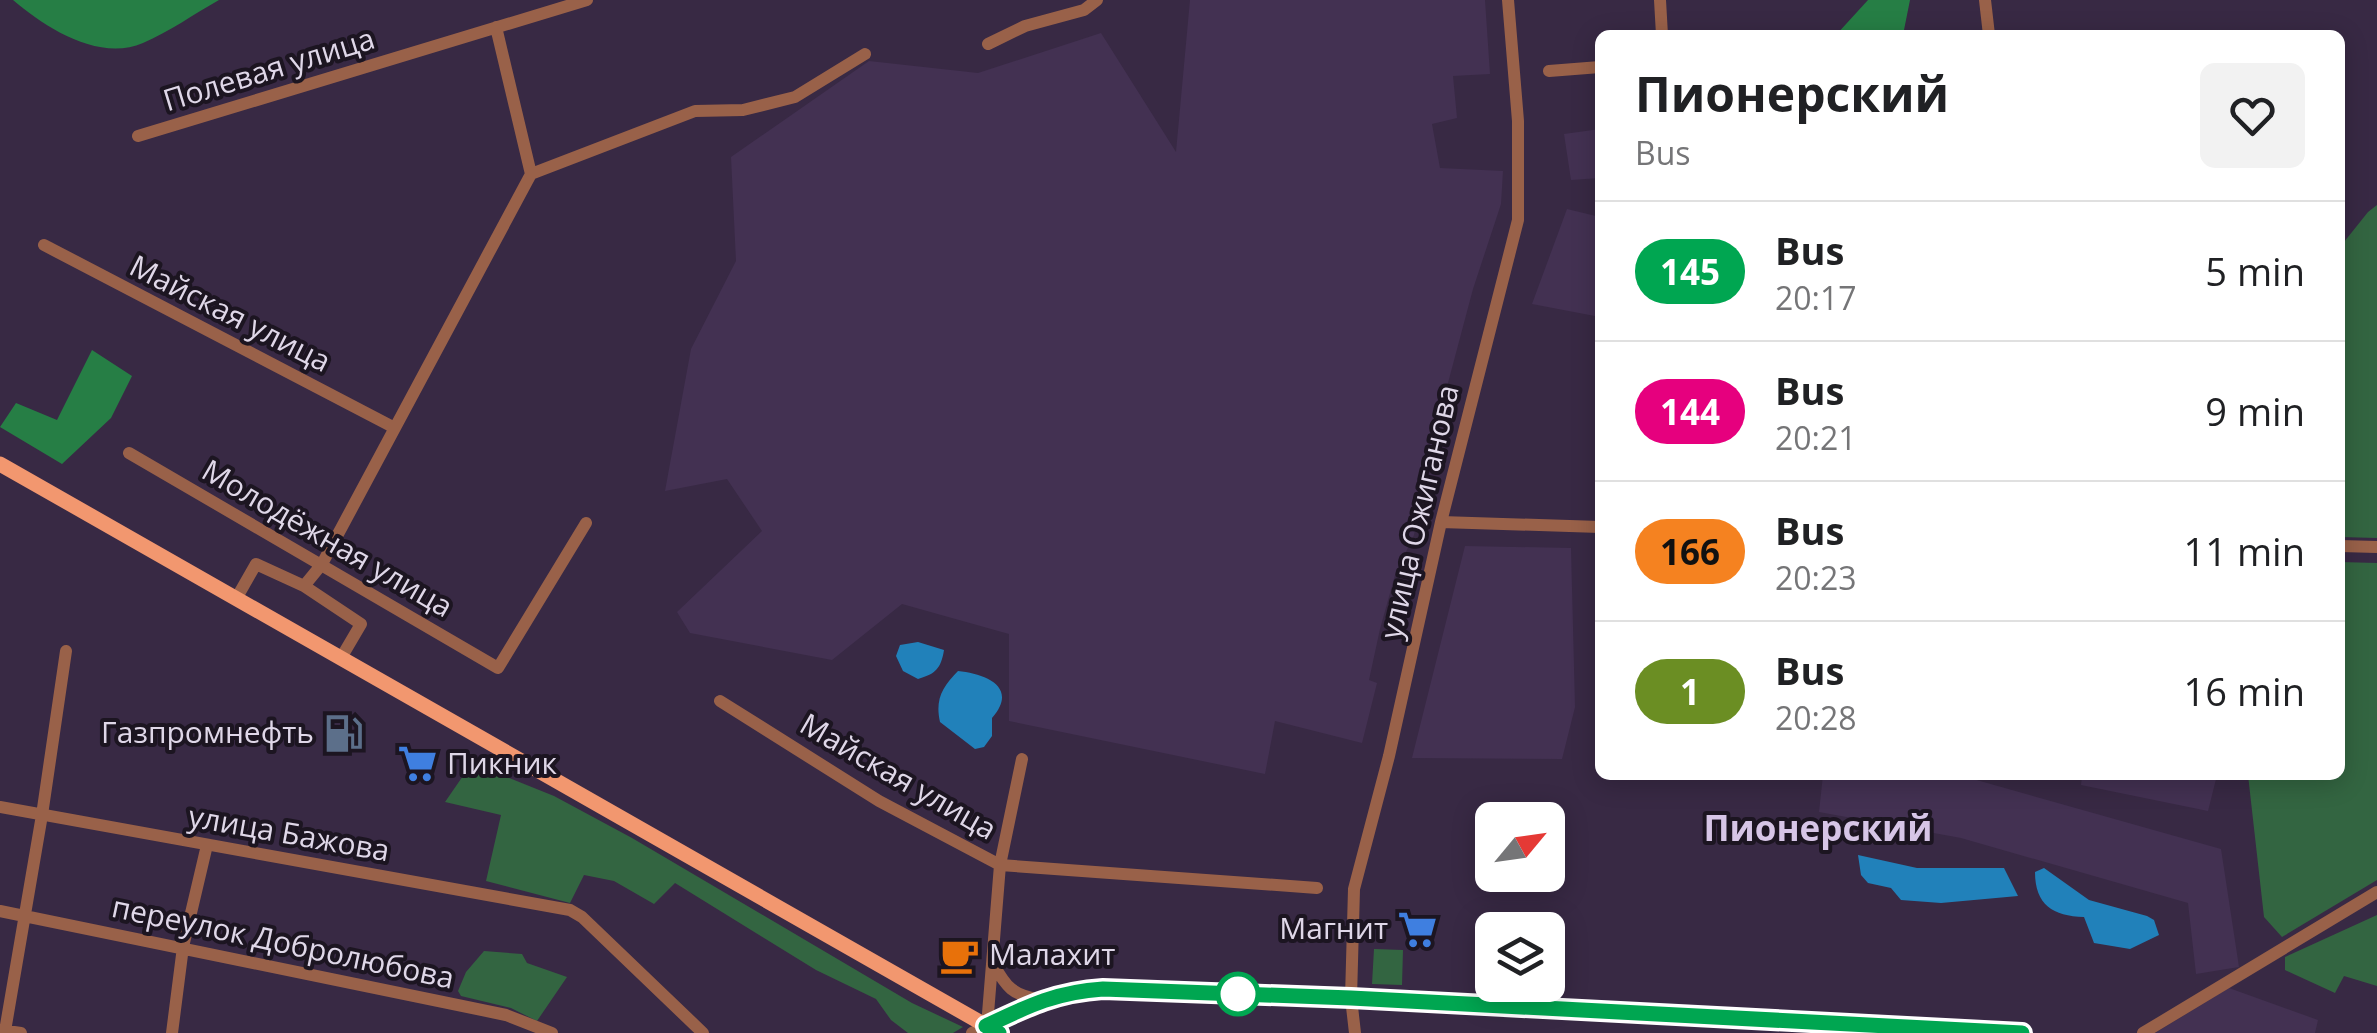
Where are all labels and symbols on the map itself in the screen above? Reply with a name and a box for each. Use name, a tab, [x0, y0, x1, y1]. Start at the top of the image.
street label: Полевая улица	[158, 17, 379, 120]
street label: Майская улица	[123, 244, 338, 381]
street label: улица Ожиганова	[1369, 381, 1468, 643]
street label: Молодёжная улица	[195, 449, 461, 626]
street label: Майская улица	[793, 703, 1004, 849]
place label: Газпромнефть	[101, 711, 314, 752]
fuel station icon: Газпромнефть	[323, 712, 365, 754]
place label: Пикник	[447, 742, 557, 783]
supermarket icon: Пикник	[396, 743, 438, 785]
street label: улица Бажова	[185, 795, 393, 870]
north arrow	[1475, 802, 1565, 892]
district label: Пионерский	[1703, 804, 1933, 851]
street label: переулок Добролюбова	[108, 885, 458, 998]
place label: Магнит	[1279, 907, 1388, 948]
supermarket icon: Магнит	[1397, 908, 1439, 950]
place label: Малахит	[989, 933, 1115, 974]
cafe icon: Малахит	[938, 934, 980, 976]
unlabelled marker	[1217, 973, 1259, 1015]

